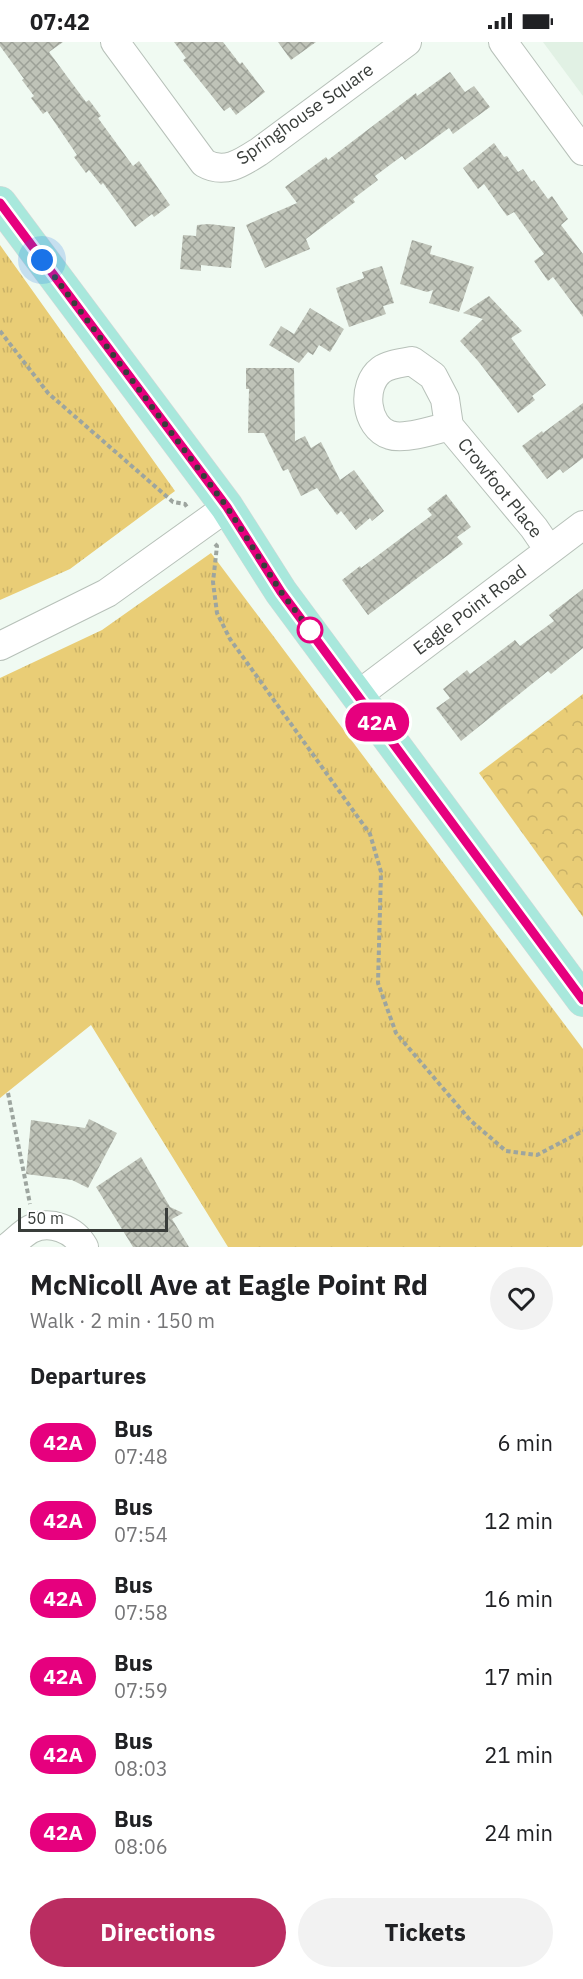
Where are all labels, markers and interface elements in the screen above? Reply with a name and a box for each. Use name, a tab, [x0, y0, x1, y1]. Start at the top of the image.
text: 07:42	[30, 7, 90, 36]
street label: Springhouse Square	[232, 58, 378, 170]
your location	[27, 245, 57, 275]
street label: Crowfoot Place	[453, 433, 548, 543]
street label: Eagle Point Road	[408, 560, 531, 660]
unlabelled marker	[297, 617, 323, 643]
line badge: 42A	[342, 702, 412, 742]
text: 42A	[357, 708, 397, 736]
scale bar	[18, 1205, 168, 1232]
text: 50 m	[27, 1208, 64, 1228]
text: McNicoll Ave at Eagle Point Rd	[30, 1266, 428, 1303]
button: heart	[490, 1267, 553, 1330]
text: Walk · 2 min · 150 m	[30, 1307, 215, 1334]
text: Departures	[30, 1361, 146, 1390]
text: Bus	[114, 1414, 153, 1443]
text: 42A	[43, 1428, 83, 1456]
text: 6 min	[497, 1428, 553, 1457]
text: 07:48	[114, 1443, 168, 1470]
text: Bus	[114, 1492, 153, 1521]
text: 42A	[43, 1506, 83, 1534]
text: 12 min	[484, 1506, 553, 1535]
text: 07:54	[114, 1521, 168, 1548]
text: Bus	[114, 1570, 153, 1599]
text: 42A	[43, 1584, 83, 1612]
text: 16 min	[484, 1584, 553, 1613]
text: 07:58	[114, 1599, 168, 1626]
text: Bus	[114, 1648, 153, 1677]
text: 42A	[43, 1662, 83, 1690]
text: 17 min	[484, 1662, 553, 1691]
text: 07:59	[114, 1677, 168, 1704]
text: Bus	[114, 1726, 153, 1755]
text: 42A	[43, 1740, 83, 1768]
text: 21 min	[484, 1740, 553, 1769]
text: 08:03	[114, 1755, 168, 1782]
text: Bus	[114, 1804, 153, 1833]
text: 42A	[43, 1818, 83, 1846]
text: 24 min	[484, 1818, 553, 1847]
text: 08:06	[114, 1833, 168, 1860]
button: Directions	[30, 1898, 286, 1967]
button: Tickets	[298, 1898, 553, 1967]

